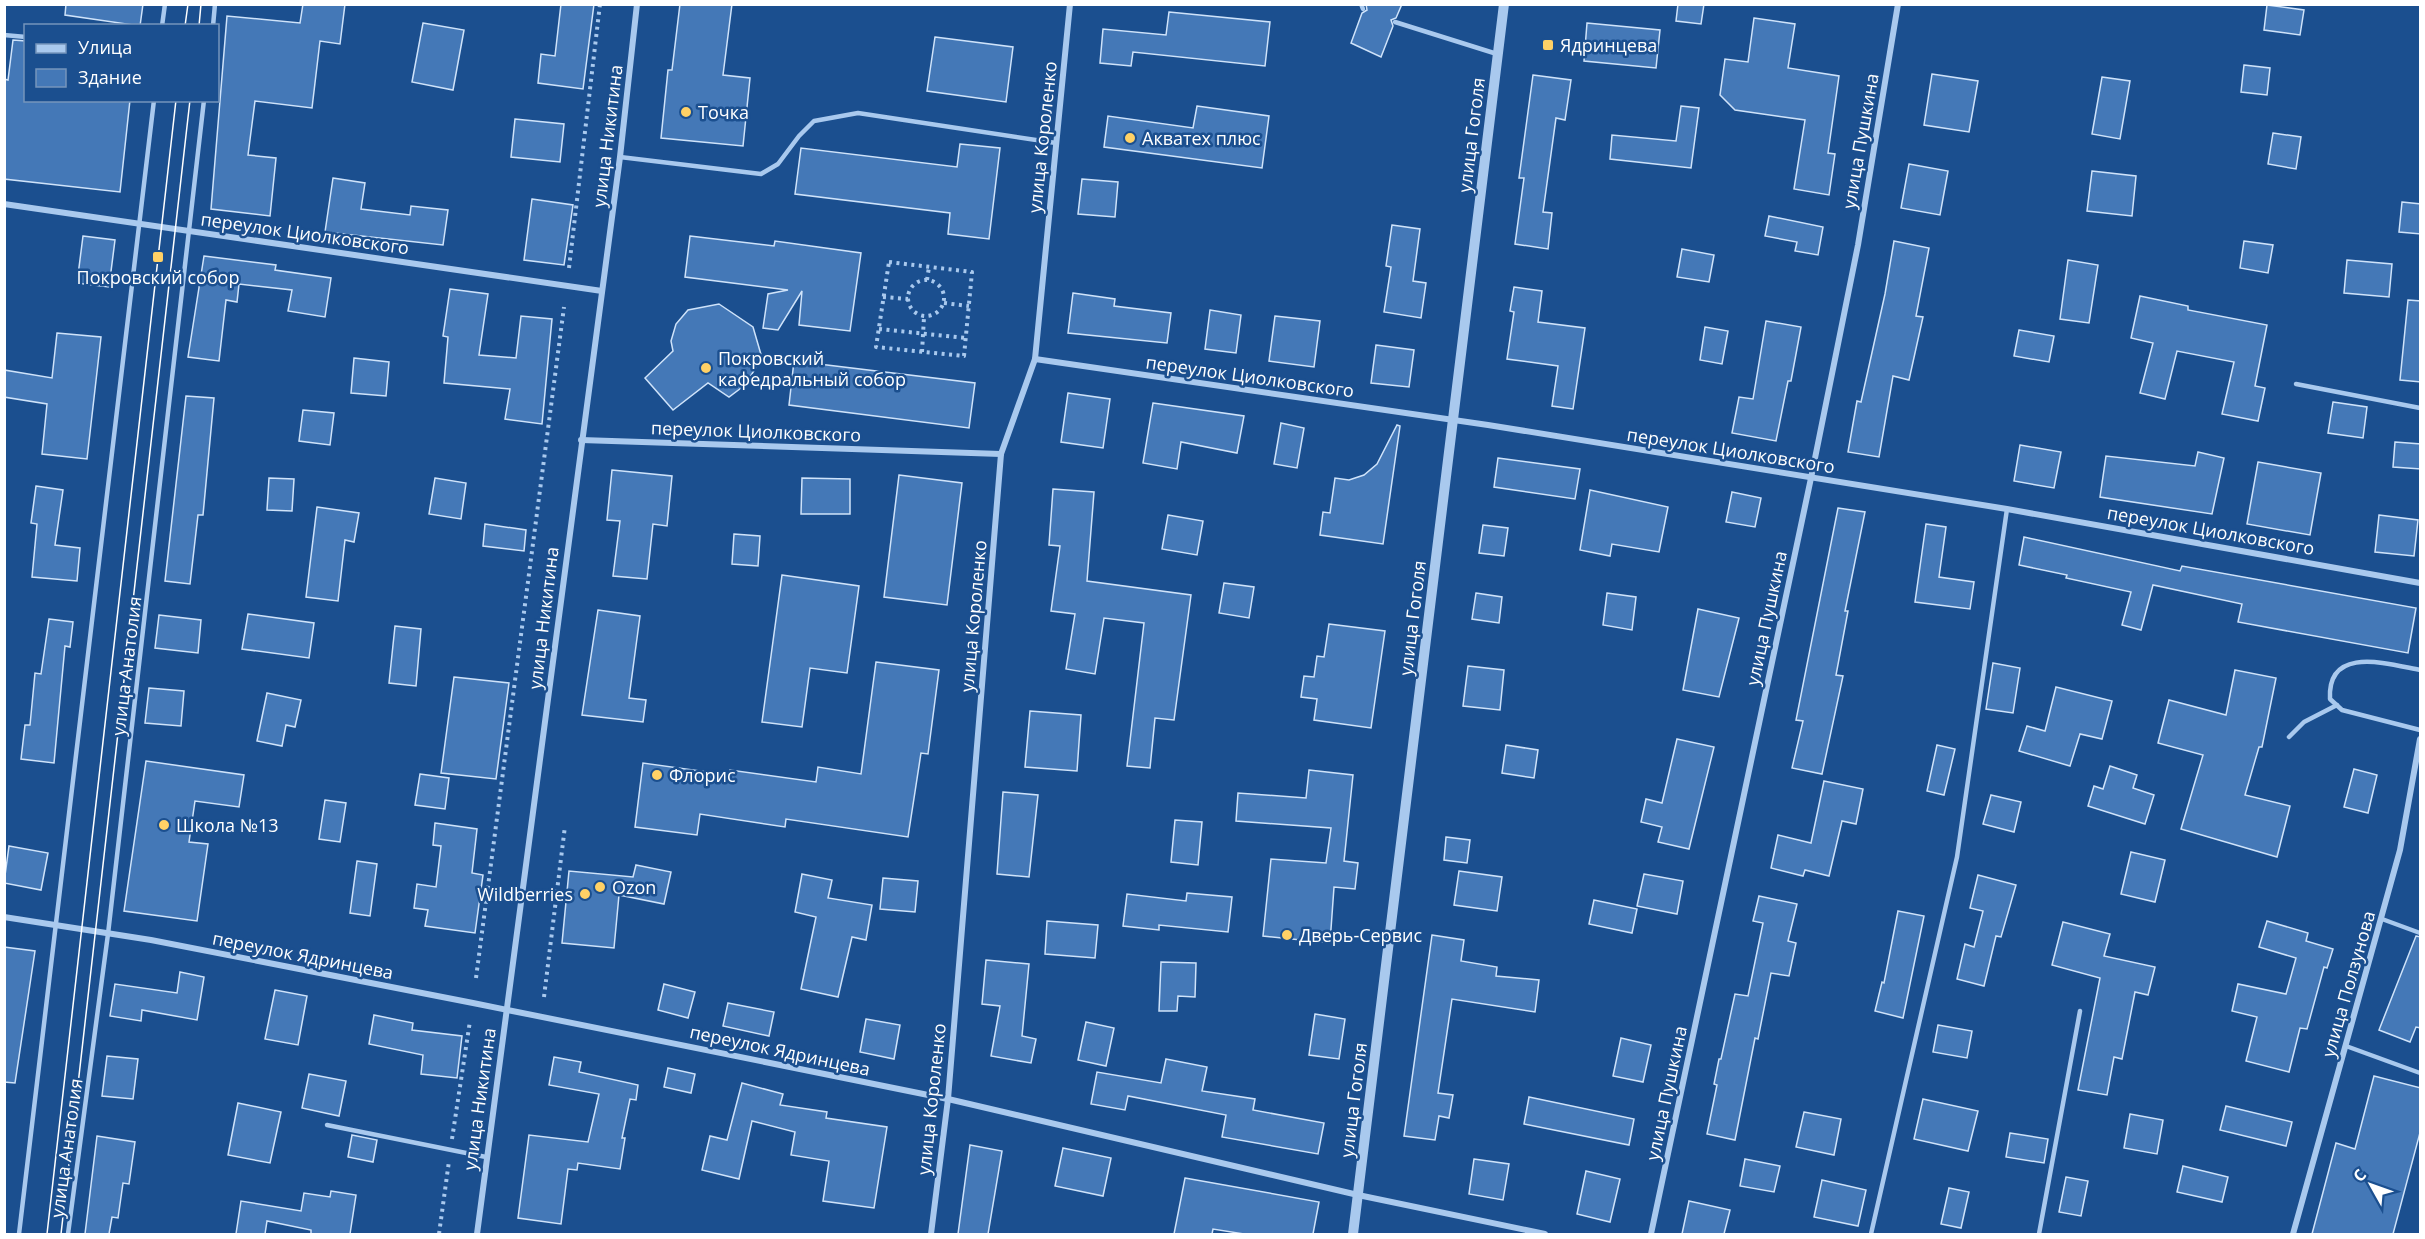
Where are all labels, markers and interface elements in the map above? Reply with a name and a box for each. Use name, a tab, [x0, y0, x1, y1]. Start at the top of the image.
legend	[24, 24, 219, 102]
place label: Ядринцева	[1560, 33, 1657, 57]
text: Улица	[78, 35, 132, 59]
marker: Ядринцева	[1541, 38, 1555, 52]
street label: улица Короленко	[1022, 60, 1062, 214]
street label: улица Никитина	[586, 63, 628, 209]
text: Здание	[78, 65, 142, 89]
street label: улица Пушкина	[1836, 71, 1884, 211]
street label: улица Гоголя	[1452, 76, 1490, 194]
place label: Точка	[698, 100, 749, 124]
marker: Точка	[679, 105, 693, 119]
place label: Акватех плюс	[1142, 126, 1261, 150]
marker: Акватех плюс	[1123, 131, 1137, 145]
street label: переулок Циолковского	[199, 206, 411, 260]
marker: Покровский собор	[151, 250, 165, 264]
place label: Покровский собор	[77, 265, 239, 289]
place label: Покровский кафедральный собор	[718, 346, 906, 391]
street label: переулок Циолковского	[1144, 349, 1356, 403]
marker: Покровский кафедральный собор	[699, 361, 713, 375]
street label: переулок Циолковского	[651, 415, 861, 447]
street label: переулок Циолковского	[1625, 422, 1837, 478]
street label: переулок Циолковского	[2105, 500, 2317, 560]
street label: улица Короленко	[954, 539, 992, 693]
street label: улица Никитина	[522, 545, 564, 691]
street label: улица Пушкина	[1740, 549, 1792, 687]
street label: улица Гоголя	[1393, 559, 1431, 677]
street label: улица Анатолия	[106, 595, 146, 737]
place label: Флорис	[669, 763, 736, 787]
marker: Флорис	[650, 768, 664, 782]
place label: Школа №13	[176, 813, 279, 837]
marker: Школа №13	[157, 818, 171, 832]
place label: Ozon	[612, 875, 656, 899]
marker: Ozon	[593, 880, 607, 894]
place label: Wildberries	[477, 882, 573, 906]
marker: Wildberries	[578, 887, 592, 901]
street label: улица Ползунова	[2316, 908, 2380, 1060]
place label: Дверь-Сервис	[1299, 923, 1422, 947]
street label: переулок Ядринцева	[211, 926, 395, 984]
marker: Дверь-Сервис	[1280, 928, 1294, 942]
street label: переулок Ядринцева	[688, 1019, 872, 1081]
street label: улица Короленко	[911, 1022, 951, 1176]
street label: улица Пушкина	[1640, 1024, 1692, 1162]
street label: улица Никитина	[457, 1026, 501, 1172]
street label: улица Гоголя	[1334, 1041, 1372, 1159]
street label: улица Анатолия	[44, 1077, 88, 1219]
north arrow	[2341, 1155, 2401, 1215]
text: С	[2348, 1164, 2371, 1186]

